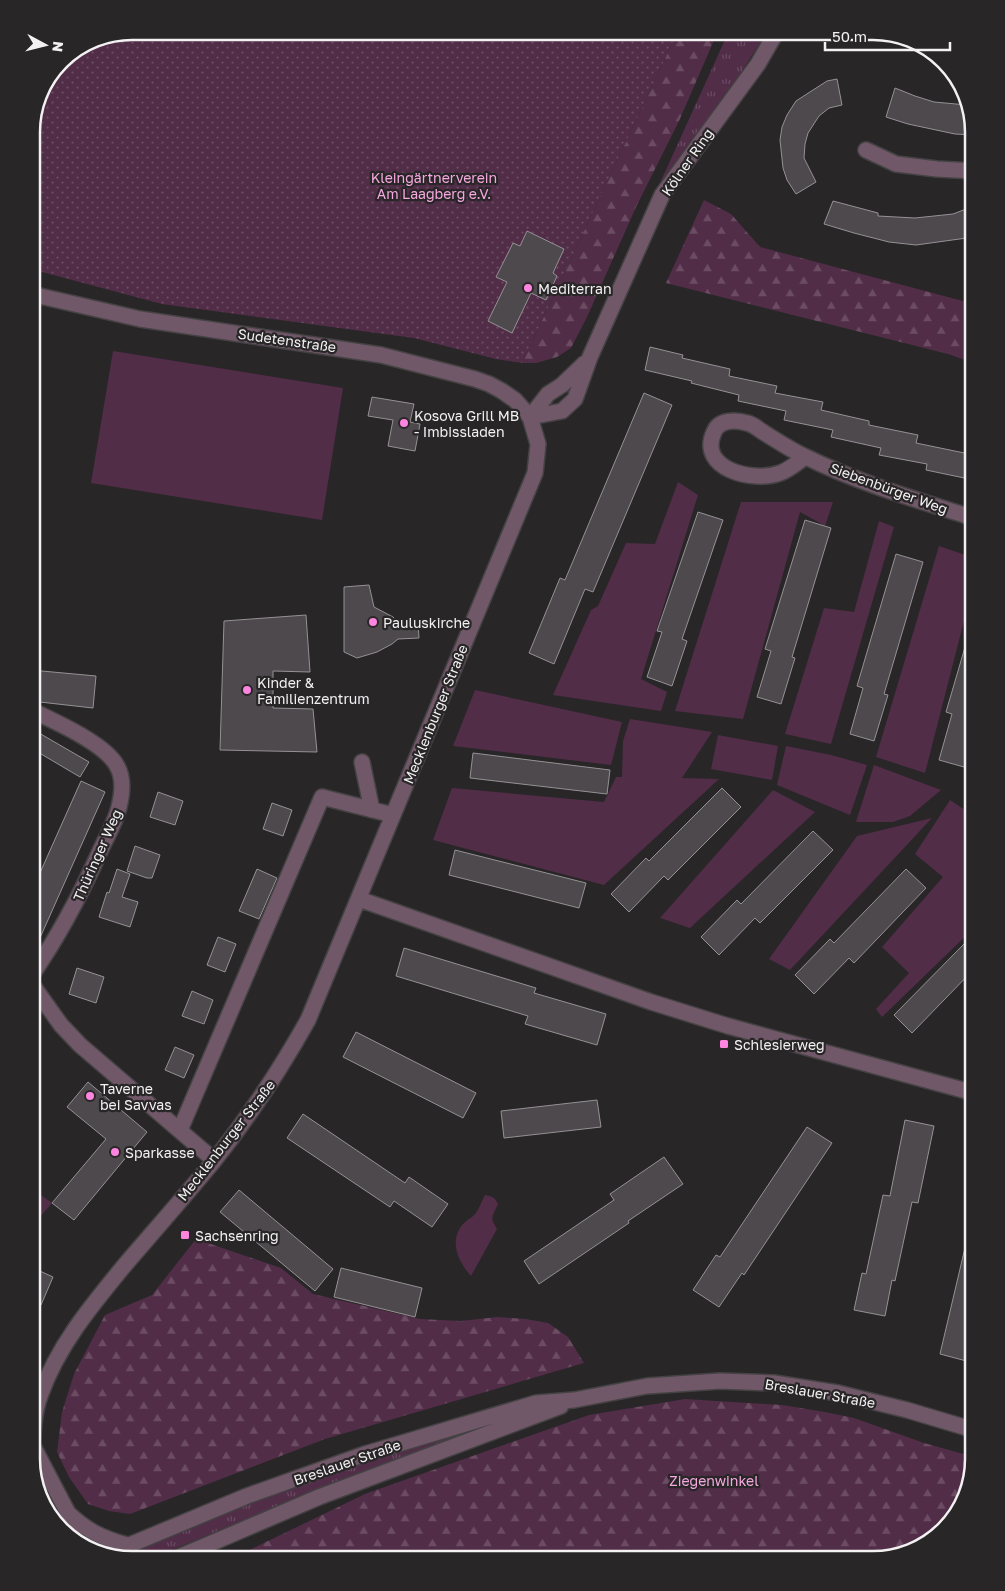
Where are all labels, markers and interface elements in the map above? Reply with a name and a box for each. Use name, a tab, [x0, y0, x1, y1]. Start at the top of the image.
north arrow	[20, 20, 70, 70]
scale bar	[825, 20, 950, 52]
text: 50 m	[832, 27, 867, 45]
text: N	[49, 40, 67, 53]
street label: Kölner Ring	[658, 125, 716, 199]
park label: Kleingärtnerverein Am Laagberg e.V.	[371, 169, 497, 202]
place label: Mediterran	[538, 280, 612, 297]
marker: Mediterran	[522, 282, 534, 294]
street label: Sudetenstraße	[237, 325, 337, 355]
place label: Kosova Grill MB - Imbissladen	[414, 407, 519, 440]
marker: Kosova Grill MB - Imbissladen	[398, 417, 410, 429]
street label: Siebenbürger Weg	[828, 459, 950, 517]
place label: Pauluskirche	[383, 614, 470, 631]
marker: Pauluskirche	[367, 616, 379, 628]
street label: Mecklenburger Straße	[399, 642, 471, 786]
place label: Kinder & Familienzentrum	[257, 674, 370, 707]
marker: Kinder & Familienzentrum	[241, 684, 253, 696]
street label: Thüringer Weg	[69, 806, 125, 904]
place label: Schlesierweg	[734, 1036, 825, 1053]
marker: Schlesierweg	[718, 1038, 730, 1050]
street label: Mecklenburger Straße	[174, 1076, 278, 1204]
place label: Taverne bei Savvas	[100, 1080, 172, 1113]
marker: Taverne bei Savvas	[84, 1090, 96, 1102]
place label: Sparkasse	[125, 1144, 195, 1161]
marker: Sparkasse	[109, 1146, 121, 1158]
place label: Sachsenring	[195, 1227, 279, 1244]
marker: Sachsenring	[179, 1229, 191, 1241]
street label: Breslauer Straße	[763, 1375, 877, 1411]
street label: Breslauer Straße	[291, 1436, 403, 1488]
park label: Ziegenwinkel	[669, 1472, 759, 1489]

